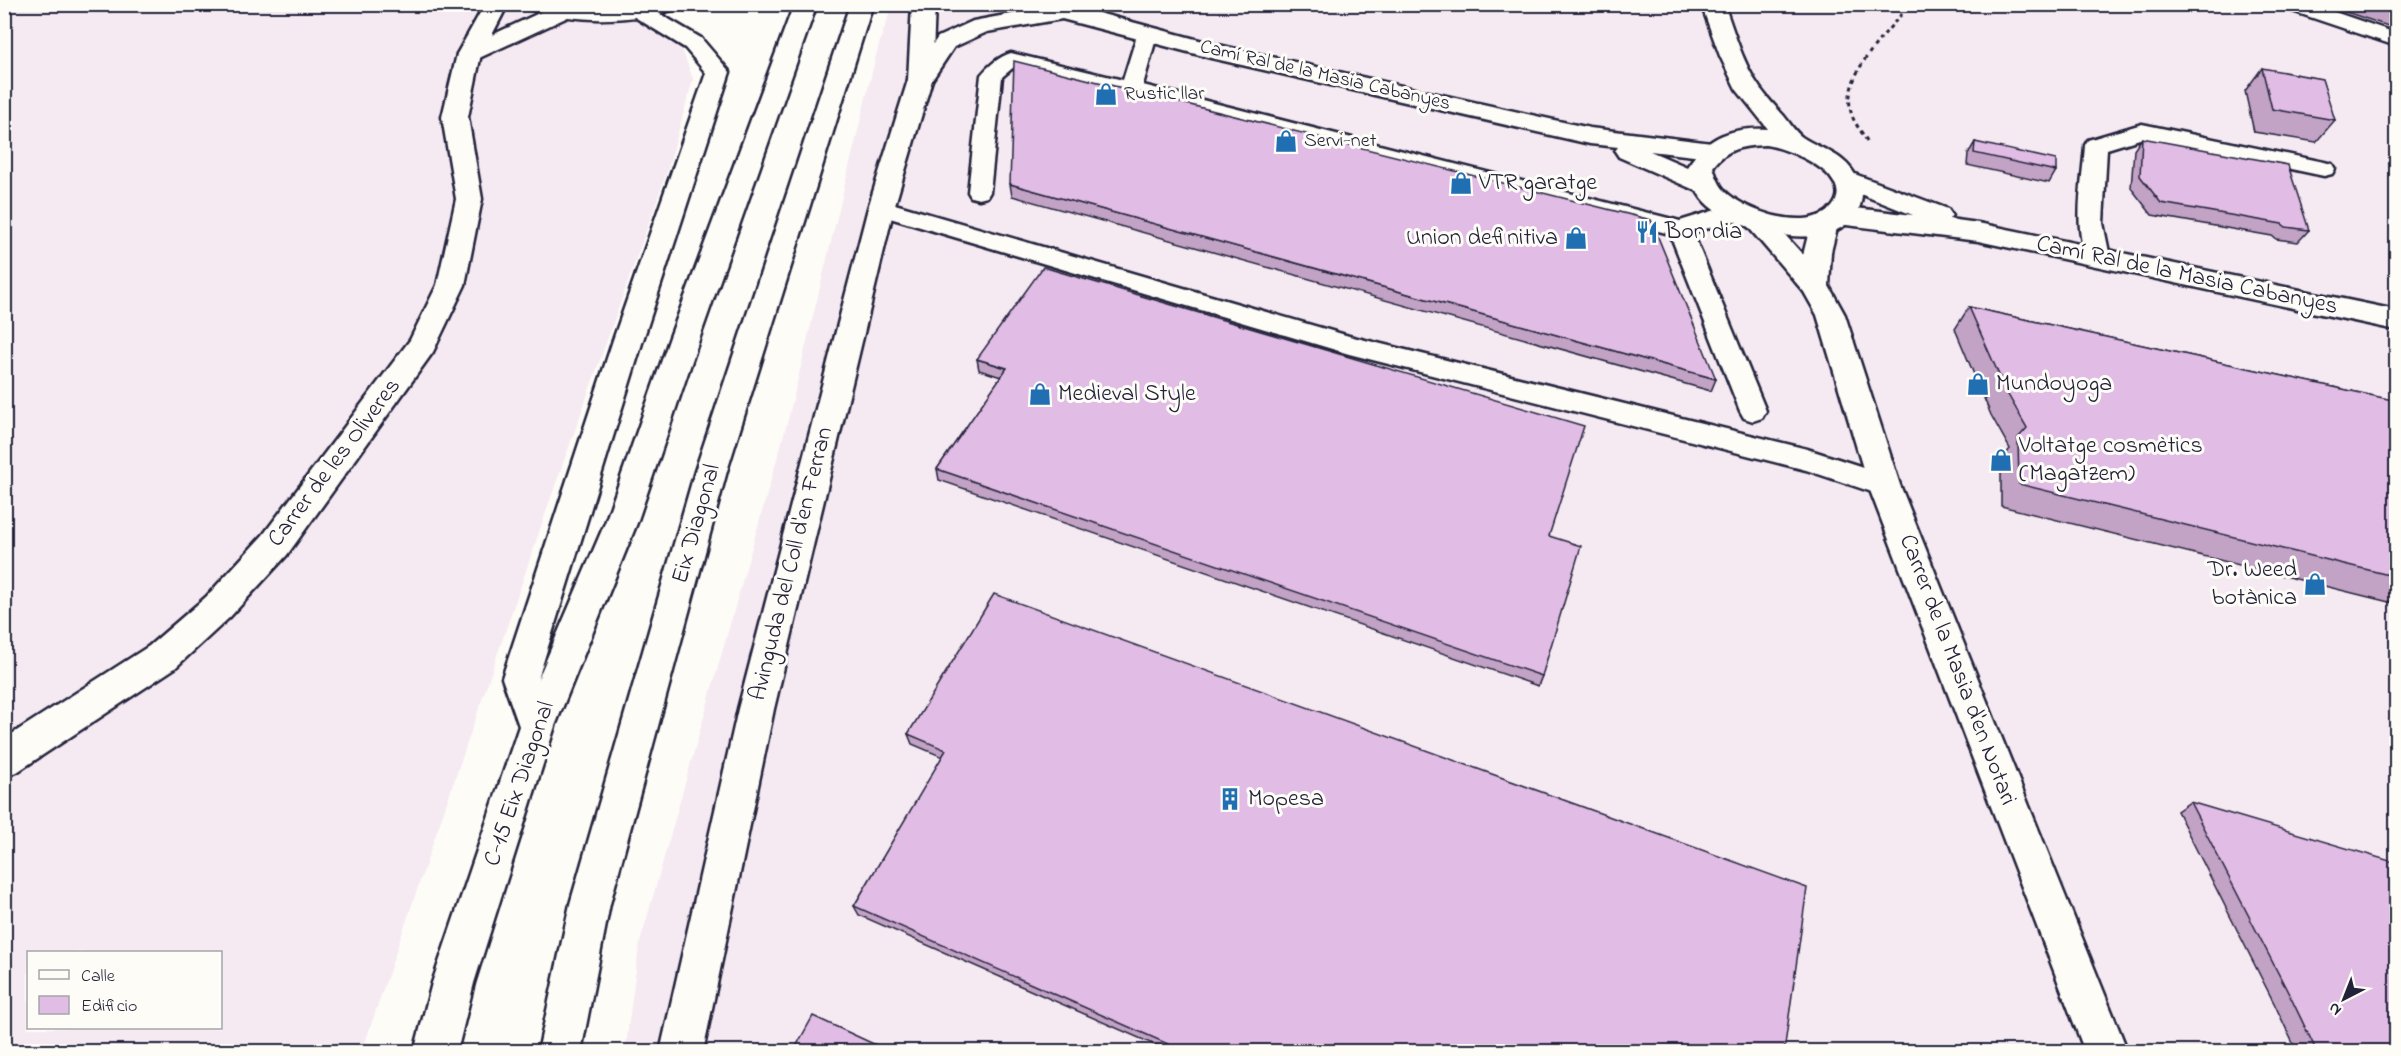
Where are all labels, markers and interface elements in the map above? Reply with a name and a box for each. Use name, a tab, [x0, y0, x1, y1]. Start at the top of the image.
street label: Camí Ral de la Masia Cabanyes	[1197, 33, 1453, 119]
place label: Rustic llar	[1124, 80, 1205, 109]
shop icon: Rustic llar	[1093, 81, 1119, 107]
place label: Servi-net	[1304, 127, 1377, 156]
shop icon: Servi-net	[1273, 128, 1299, 154]
place label: VTR garatge	[1478, 166, 1597, 201]
shop icon: VTR garatge	[1448, 170, 1474, 196]
place label: Bon dia	[1664, 215, 1742, 250]
restaurant icon: Bon dia	[1634, 219, 1660, 245]
place label: Union definitiva	[1406, 221, 1558, 256]
shop icon: Union definitiva	[1563, 225, 1589, 251]
street label: Camí Ral de la Masia Cabanyes	[2033, 227, 2341, 326]
place label: Mundoyoga	[1996, 367, 2112, 403]
street label: Carrer de les Oliveres	[260, 371, 410, 555]
shop icon: Mundoyoga	[1965, 371, 1991, 397]
place label: Medieval Style	[1058, 377, 1196, 413]
shop icon: Medieval Style	[1027, 381, 1053, 407]
street label: Avinguda del Coll d'en Ferran	[741, 423, 843, 705]
place label: Voltatge cosmètics (Magatzem)	[2018, 429, 2203, 492]
shop icon: Voltatge cosmètics (Magatzem)	[1988, 447, 2014, 473]
street label: Eix Diagonal	[663, 460, 731, 588]
street label: Carrer de la Masia d'en Notari	[1889, 530, 2025, 810]
place label: Dr. Weed botànica	[2206, 553, 2298, 616]
shop icon: Dr. Weed botànica	[2302, 571, 2328, 597]
street label: C-15 Eix Diagonal	[475, 697, 565, 871]
place label: Mopesa	[1248, 782, 1324, 817]
building icon: Mopesa	[1217, 786, 1243, 812]
legend	[27, 951, 222, 1029]
text: Calle	[81, 964, 116, 990]
north arrow	[2314, 969, 2374, 1029]
text: Edificio	[81, 994, 137, 1020]
text: N	[2323, 996, 2347, 1021]

